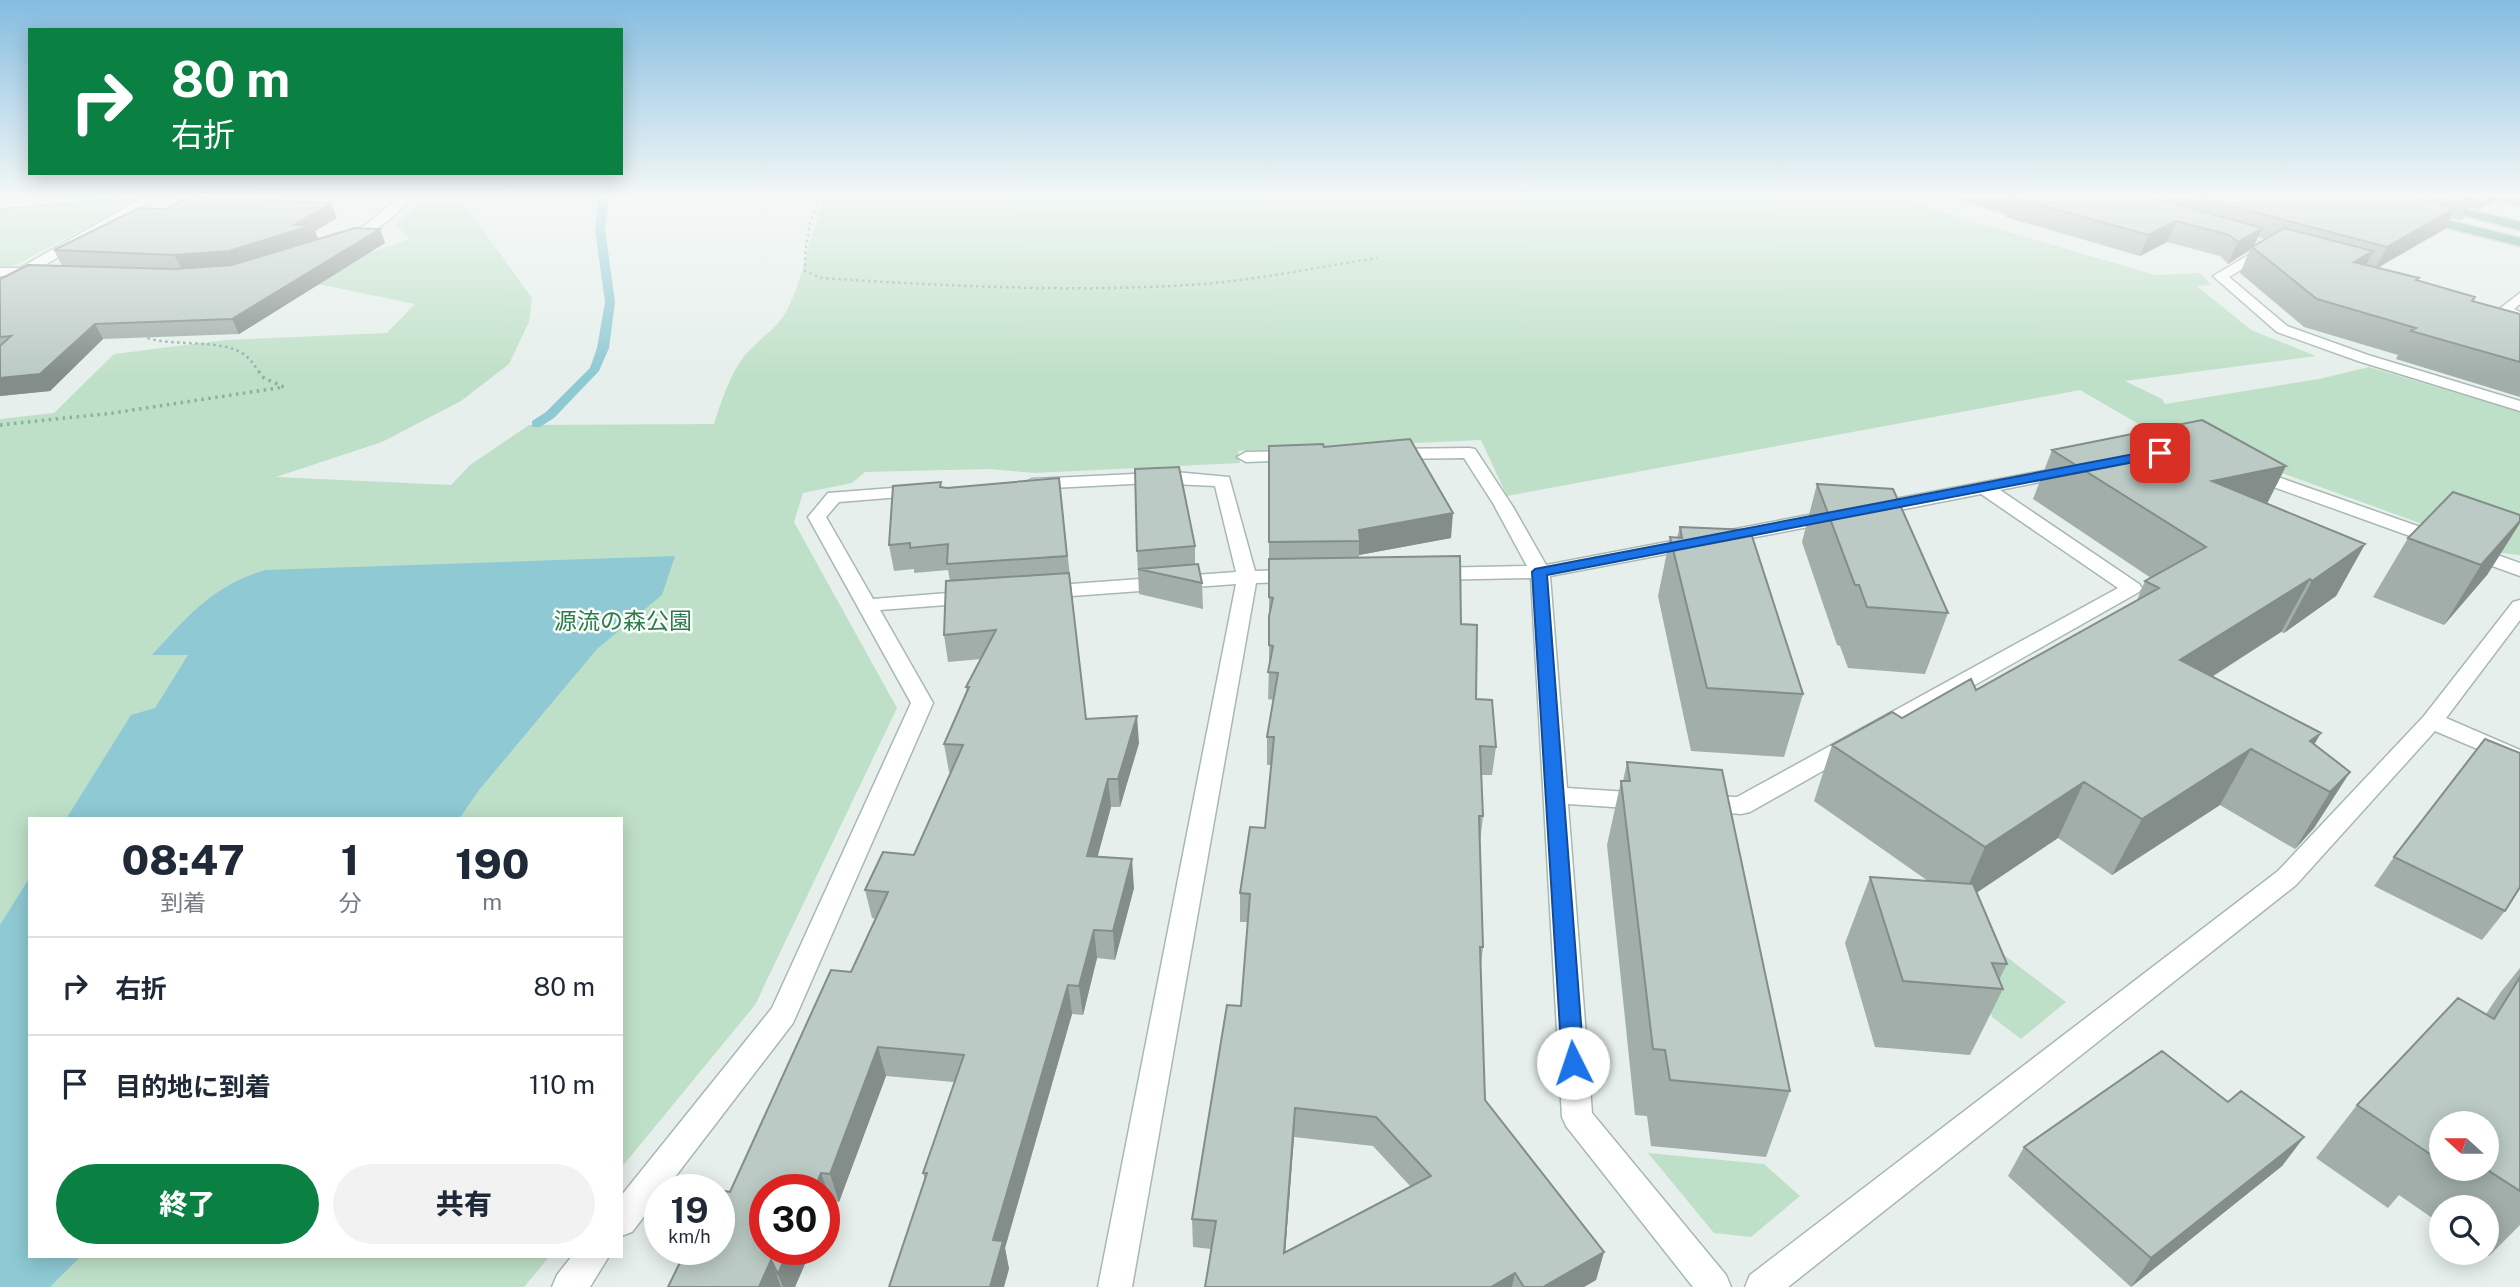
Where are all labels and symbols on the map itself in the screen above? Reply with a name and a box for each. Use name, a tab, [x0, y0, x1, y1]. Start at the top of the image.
pin	[2130, 423, 2190, 483]
park label: 源流の森公園	[554, 607, 692, 634]
position arrow	[1536, 1026, 1610, 1100]
north arrow	[2429, 1111, 2499, 1181]
speed limit sign: 30	[749, 1174, 840, 1265]

